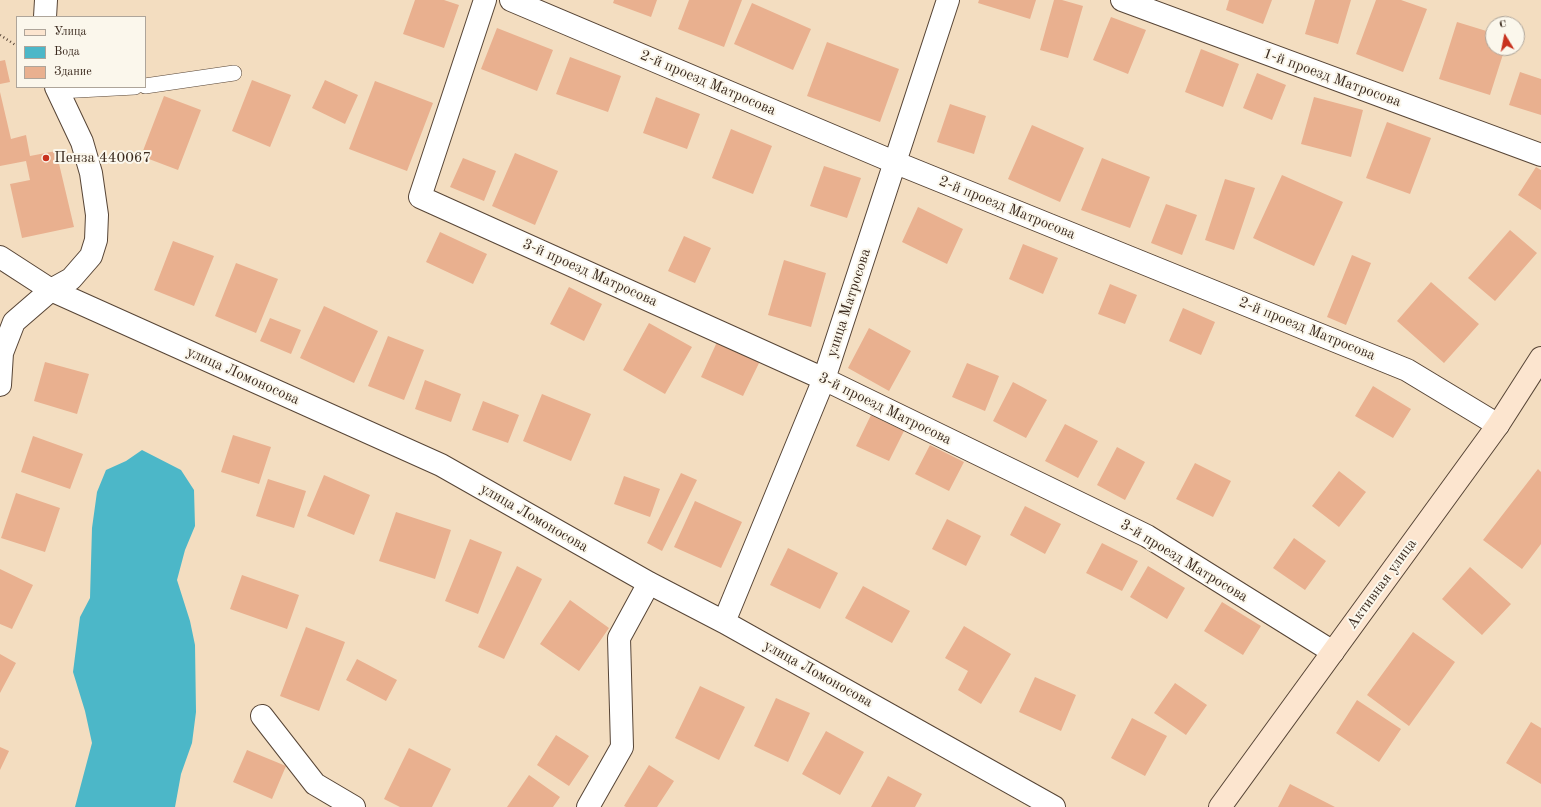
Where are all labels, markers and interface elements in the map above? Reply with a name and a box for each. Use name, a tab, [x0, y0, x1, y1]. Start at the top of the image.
legend	[16, 16, 146, 88]
north arrow	[1485, 16, 1525, 56]
text: С	[1498, 19, 1508, 31]
text: Улица	[54, 26, 87, 38]
street label: 1-й проезд Матросова	[1260, 45, 1404, 111]
text: Вода	[54, 46, 80, 58]
street label: 2-й проезд Матросова	[637, 46, 779, 120]
text: Здание	[54, 66, 92, 78]
place label: Пенза 440067	[54, 149, 151, 167]
marker: Пенза 440067	[41, 153, 51, 163]
street label: 2-й проезд Матросова	[936, 172, 1078, 244]
street label: 3-й проезд Матросова	[520, 235, 660, 311]
street label: улица Матросова	[823, 246, 875, 360]
street label: 2-й проезд Матросова	[1236, 293, 1378, 365]
street label: улица Ломоносова	[184, 343, 302, 409]
street label: 3-й проезд Матросова	[816, 369, 954, 449]
street label: улица Ломоносова	[477, 480, 591, 556]
street label: 3-й проезд Матросова	[1117, 516, 1251, 606]
street label: Активная улица	[1343, 535, 1421, 633]
street label: улица Ломоносова	[760, 637, 876, 711]

